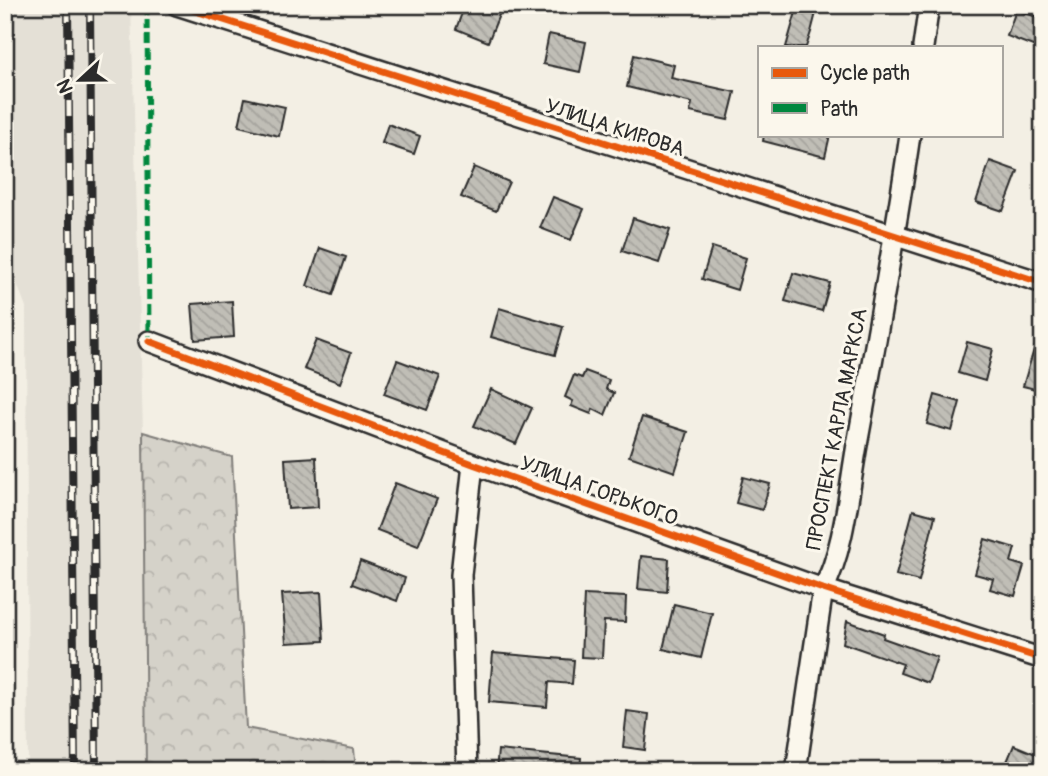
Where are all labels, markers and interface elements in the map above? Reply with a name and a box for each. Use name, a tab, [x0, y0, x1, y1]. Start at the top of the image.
north arrow	[46, 46, 116, 116]
legend	[758, 46, 1002, 136]
text: Cycle path	[820, 60, 910, 87]
text: N	[52, 75, 79, 96]
street label: УЛИЦА КИРОВА	[542, 93, 688, 163]
text: Path	[820, 96, 858, 123]
street label: ПРОСПЕКТ КАРЛА МАРКСА	[800, 306, 874, 552]
street label: УЛИЦА ГОРЬКОГО	[516, 450, 682, 532]

